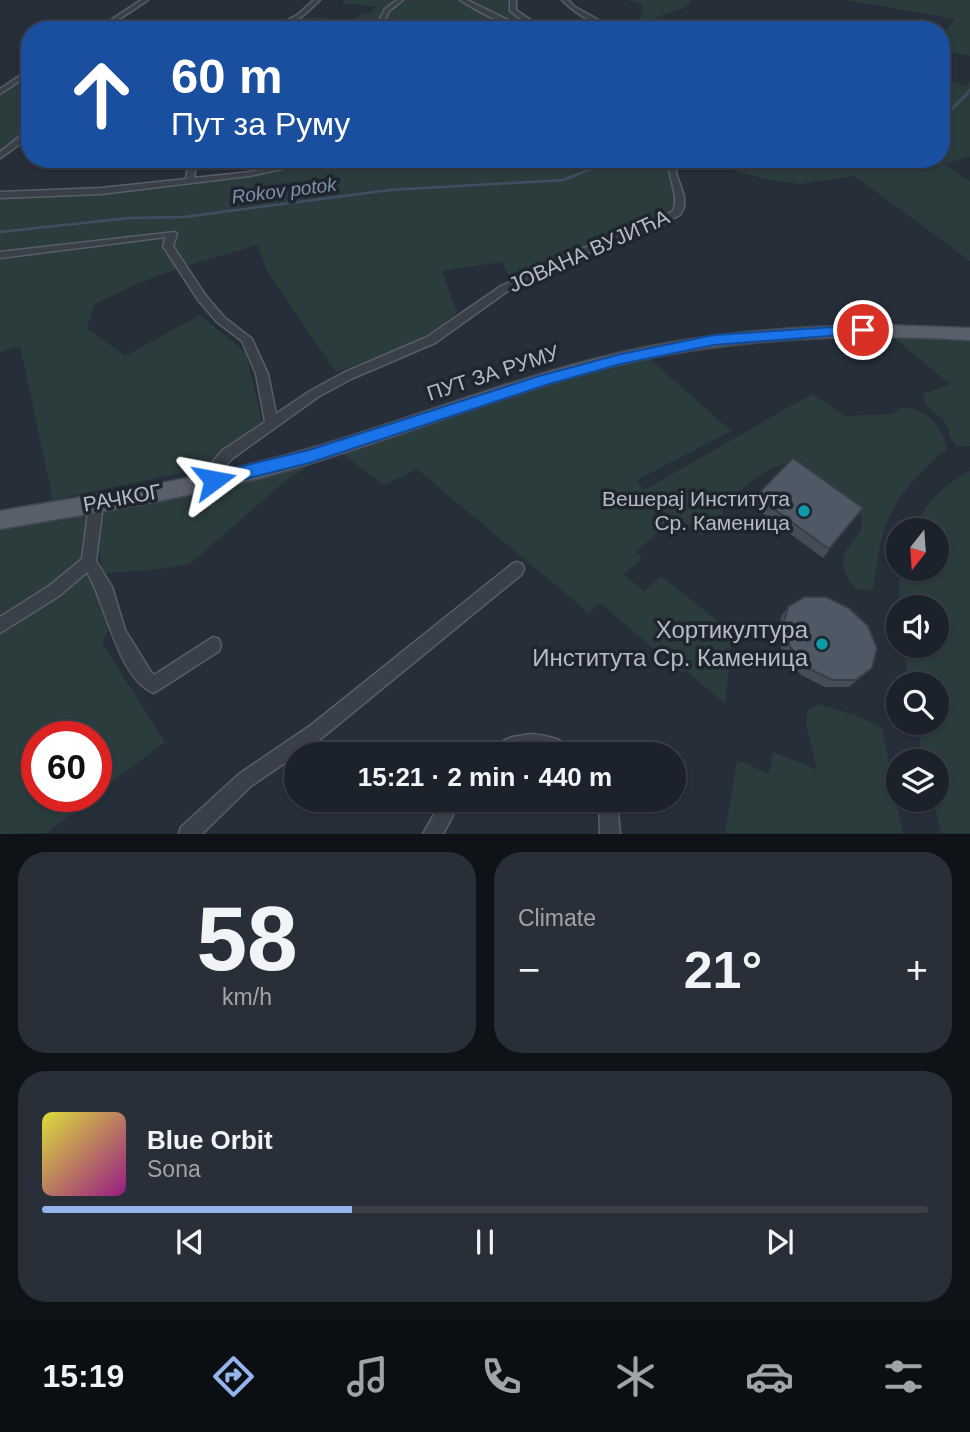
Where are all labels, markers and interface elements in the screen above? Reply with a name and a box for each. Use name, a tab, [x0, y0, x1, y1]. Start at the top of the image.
icon: ahead	[56, 49, 147, 140]
text: 60 m	[171, 49, 283, 103]
text: Пут за Руму	[171, 106, 350, 142]
water label: Rokov potok	[230, 173, 339, 207]
street label: ЈОВАНА ВУЈИЋА	[505, 205, 673, 296]
pin	[833, 300, 893, 360]
icon: arrive	[844, 311, 882, 349]
street label: ПУТ ЗА РУМУ	[424, 340, 562, 405]
position arrow	[177, 443, 251, 517]
street label: РАЧКОГ	[81, 479, 163, 516]
place label: Вешерај Института Ср. Каменица	[602, 487, 790, 534]
marker: Вешерај Института Ср. Каменица	[796, 503, 812, 519]
north arrow	[886, 518, 948, 581]
map controls	[886, 518, 949, 812]
button: sound	[886, 595, 949, 658]
place label: Хортикултура Института Ср. Каменица	[532, 616, 809, 671]
marker: Хортикултура Института Ср. Каменица	[814, 636, 830, 652]
button: search	[886, 672, 949, 735]
speed limit sign: 60	[21, 721, 112, 812]
button: layers	[886, 749, 949, 812]
text: 15:21 · 2 min · 440 m	[358, 762, 612, 792]
text: 58	[196, 888, 298, 989]
text: Climate	[518, 905, 596, 931]
text: 21°	[684, 941, 762, 999]
text: −	[518, 949, 540, 991]
text: +	[906, 949, 928, 991]
text: km/h	[222, 984, 272, 1010]
text: Blue Orbit	[147, 1125, 273, 1155]
text: Sona	[147, 1156, 201, 1182]
icon: previous	[171, 1223, 209, 1261]
icon: pause	[466, 1223, 504, 1261]
icon: next	[761, 1223, 799, 1261]
icon: directions	[209, 1352, 258, 1401]
icon: music	[343, 1352, 392, 1401]
icon: phone	[477, 1352, 526, 1401]
icon: climate	[611, 1352, 660, 1401]
icon: car	[745, 1352, 794, 1401]
icon: filters	[879, 1352, 928, 1401]
text: 15:19	[42, 1358, 124, 1394]

